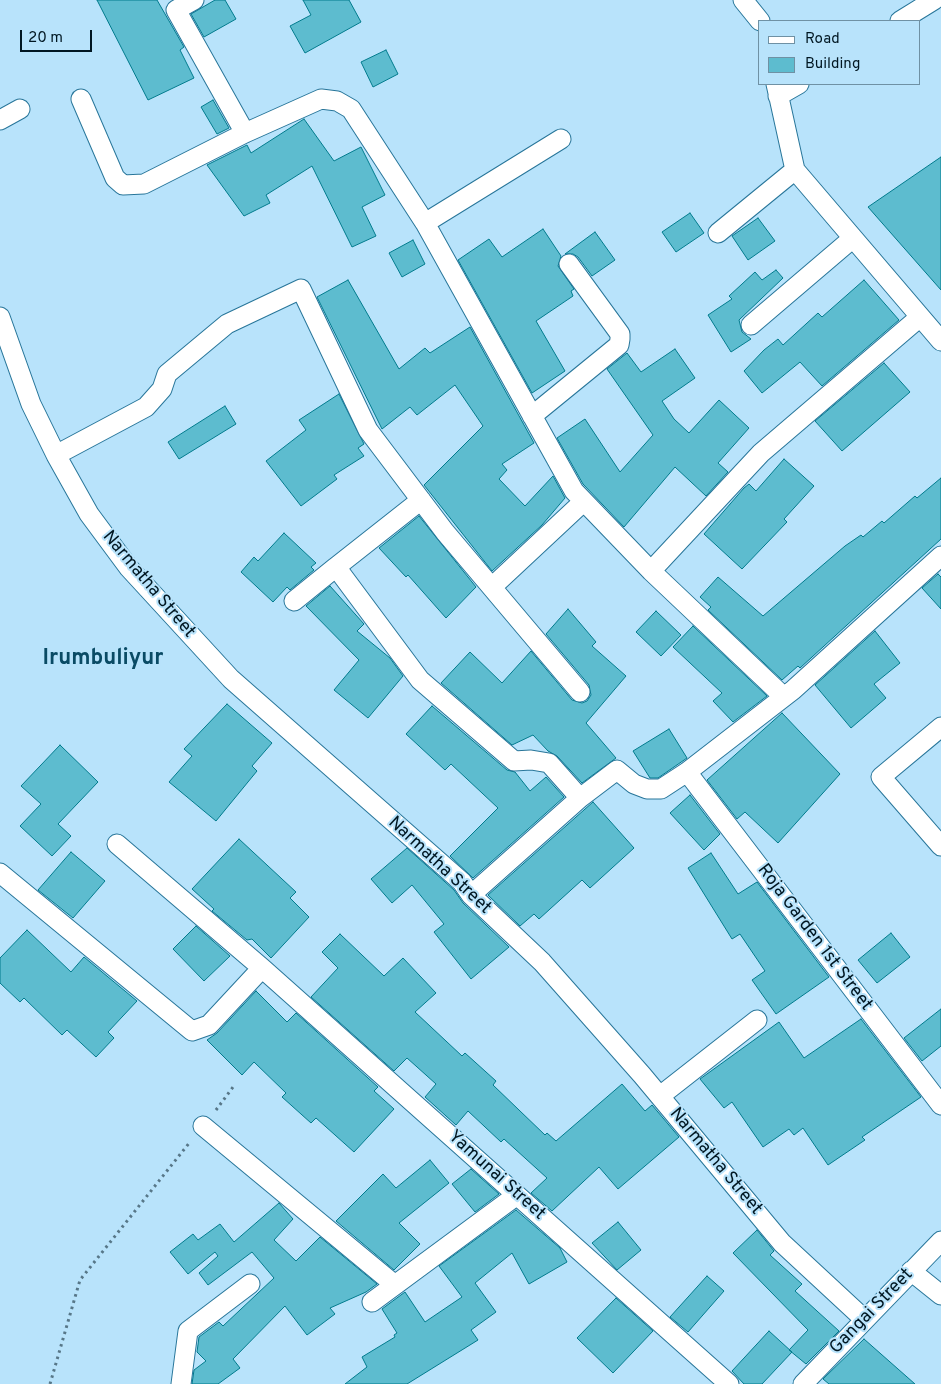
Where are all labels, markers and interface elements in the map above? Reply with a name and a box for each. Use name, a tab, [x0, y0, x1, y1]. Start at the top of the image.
scale bar	[22, 20, 95, 52]
legend	[758, 20, 921, 85]
text: 20 m	[28, 29, 63, 48]
text: Road	[805, 30, 840, 49]
text: Building	[805, 55, 860, 74]
street label: Narmatha Street	[97, 527, 199, 643]
district label: Irumbuliyur	[42, 647, 164, 673]
street label: Narmatha Street	[383, 813, 495, 919]
street label: Roja Garden 1st Street	[752, 860, 876, 1016]
street label: Narmatha Street	[664, 1104, 766, 1220]
street label: Yamunai Street	[443, 1127, 549, 1225]
street label: Gangai Street	[826, 1265, 918, 1359]

